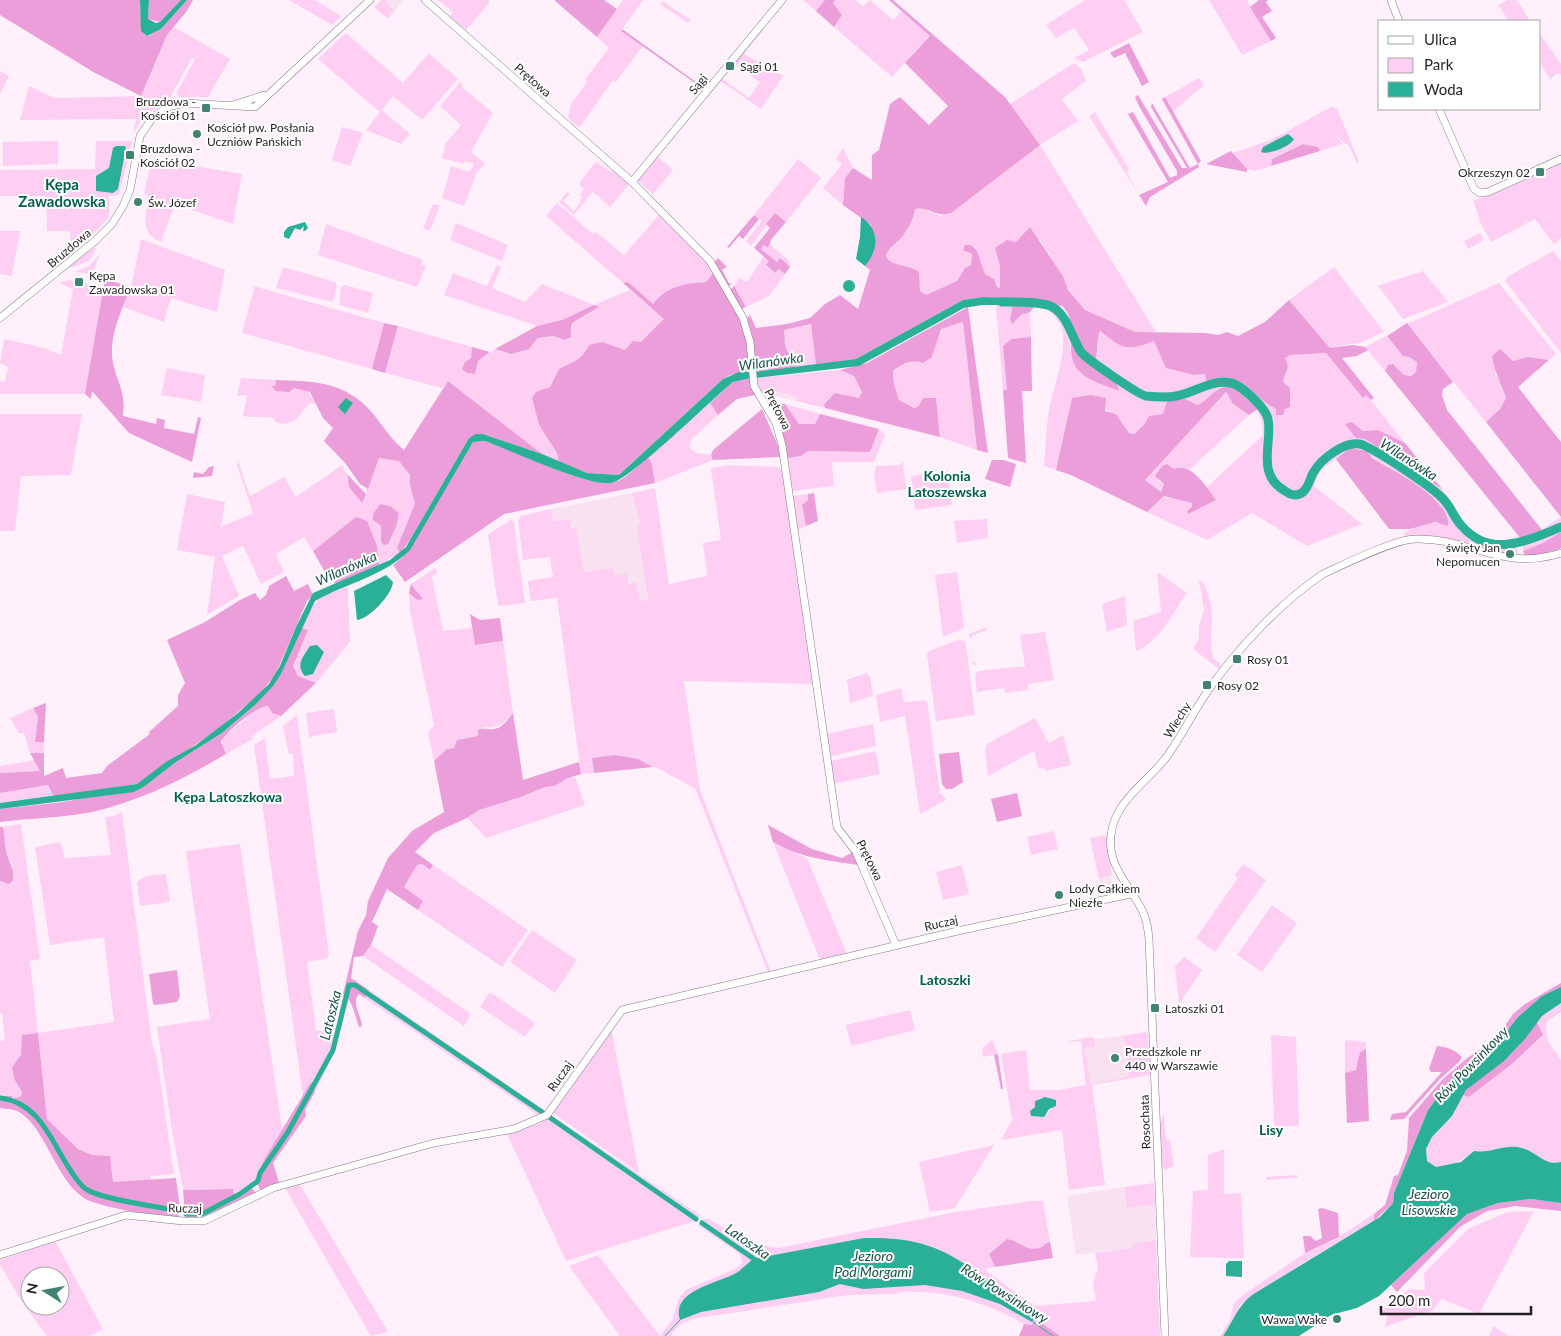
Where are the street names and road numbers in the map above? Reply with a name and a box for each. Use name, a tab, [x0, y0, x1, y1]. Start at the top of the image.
street label: Prętowa	[512, 60, 554, 100]
street label: Sągi	[685, 71, 711, 97]
street label: Bruzdowa	[44, 225, 94, 271]
street label: Prętowa	[761, 386, 795, 432]
street label: Wiechy	[1160, 698, 1194, 741]
street label: Prętowa	[853, 837, 887, 883]
street label: Ruczaj	[923, 912, 959, 934]
street label: Ruczaj	[544, 1058, 576, 1094]
street label: Rosochata	[1137, 1094, 1153, 1150]
street label: Ruczaj	[168, 1200, 202, 1216]

